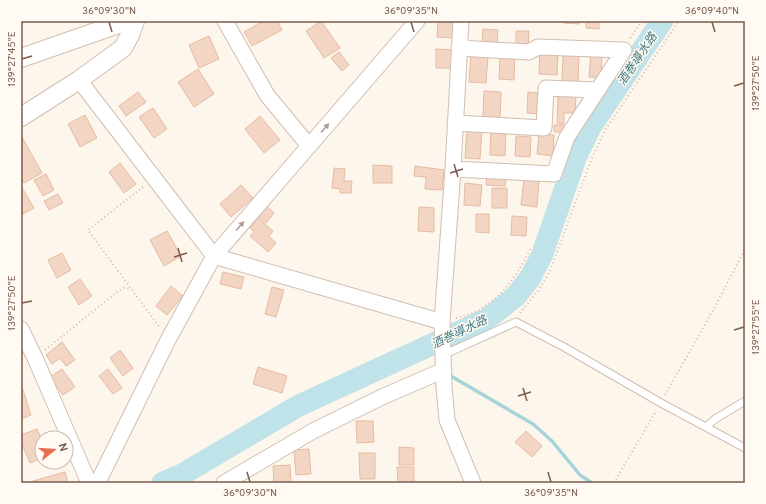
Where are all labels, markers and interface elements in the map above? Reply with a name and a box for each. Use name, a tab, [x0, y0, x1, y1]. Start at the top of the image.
text: 36°09'30"N	[82, 5, 136, 18]
text: 36°09'35"N	[384, 5, 438, 18]
text: 36°09'40"N	[685, 5, 739, 18]
water label: 酒巻導水路	[614, 29, 662, 89]
text: 139°27'45"E	[6, 31, 19, 87]
text: 139°27'50"E	[750, 55, 763, 111]
one-way arrow	[320, 123, 329, 133]
one-way arrow	[235, 221, 244, 232]
text: 139°27'50"E	[6, 275, 19, 331]
text: 139°27'55"E	[750, 299, 763, 355]
water label: 酒巻導水路	[429, 312, 491, 353]
north arrow	[34, 430, 74, 470]
text: N	[55, 442, 70, 453]
text: 36°09'30"N	[223, 487, 277, 500]
text: 36°09'35"N	[524, 487, 578, 500]

